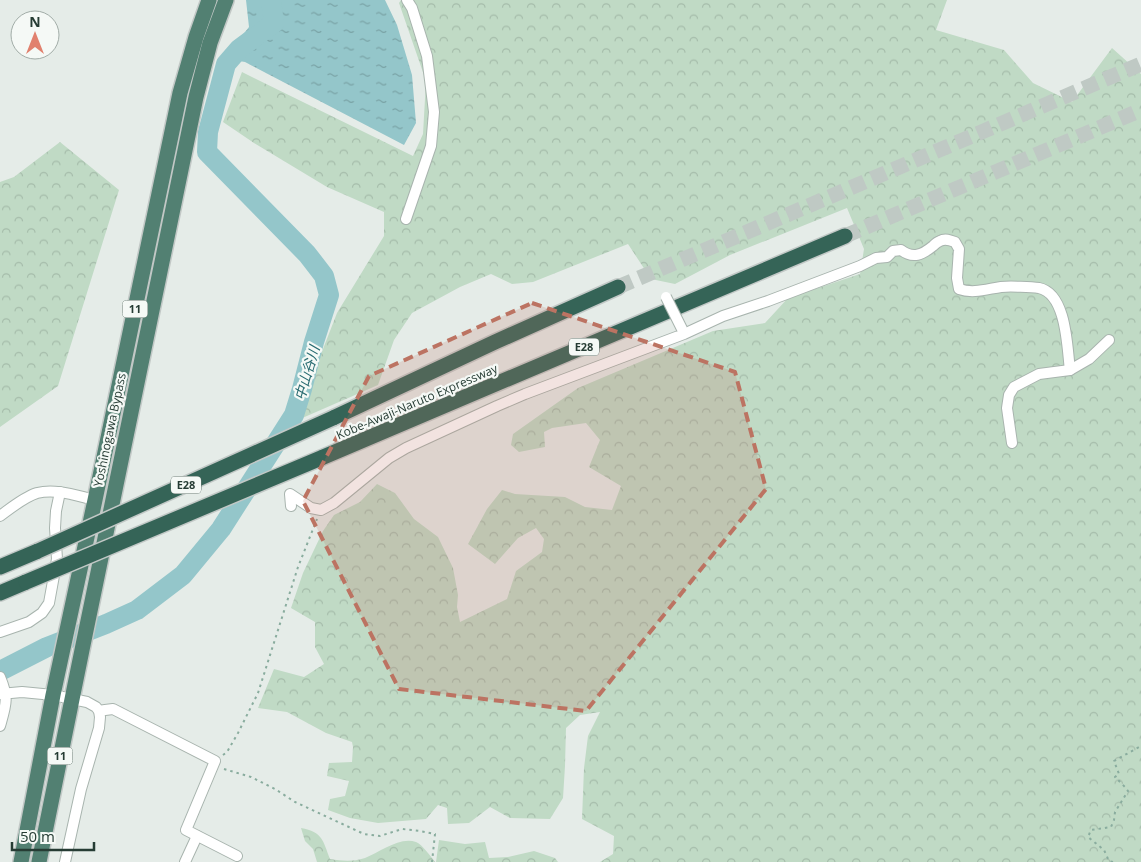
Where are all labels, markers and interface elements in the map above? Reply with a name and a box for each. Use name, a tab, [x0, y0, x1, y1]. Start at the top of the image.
north arrow	[10, 10, 60, 60]
text: N	[29, 12, 41, 31]
road number: 11	[122, 300, 148, 318]
road number: E28	[569, 338, 599, 356]
water label: 中山谷川	[290, 341, 324, 402]
street label: Kobe-Awaji-Naruto Expressway	[333, 359, 501, 443]
street label: Yoshinogawa Bypass	[89, 371, 130, 488]
road number: E28	[171, 476, 201, 494]
road number: 11	[48, 748, 72, 764]
scale bar	[12, 820, 95, 852]
text: 50 m	[20, 826, 55, 846]

